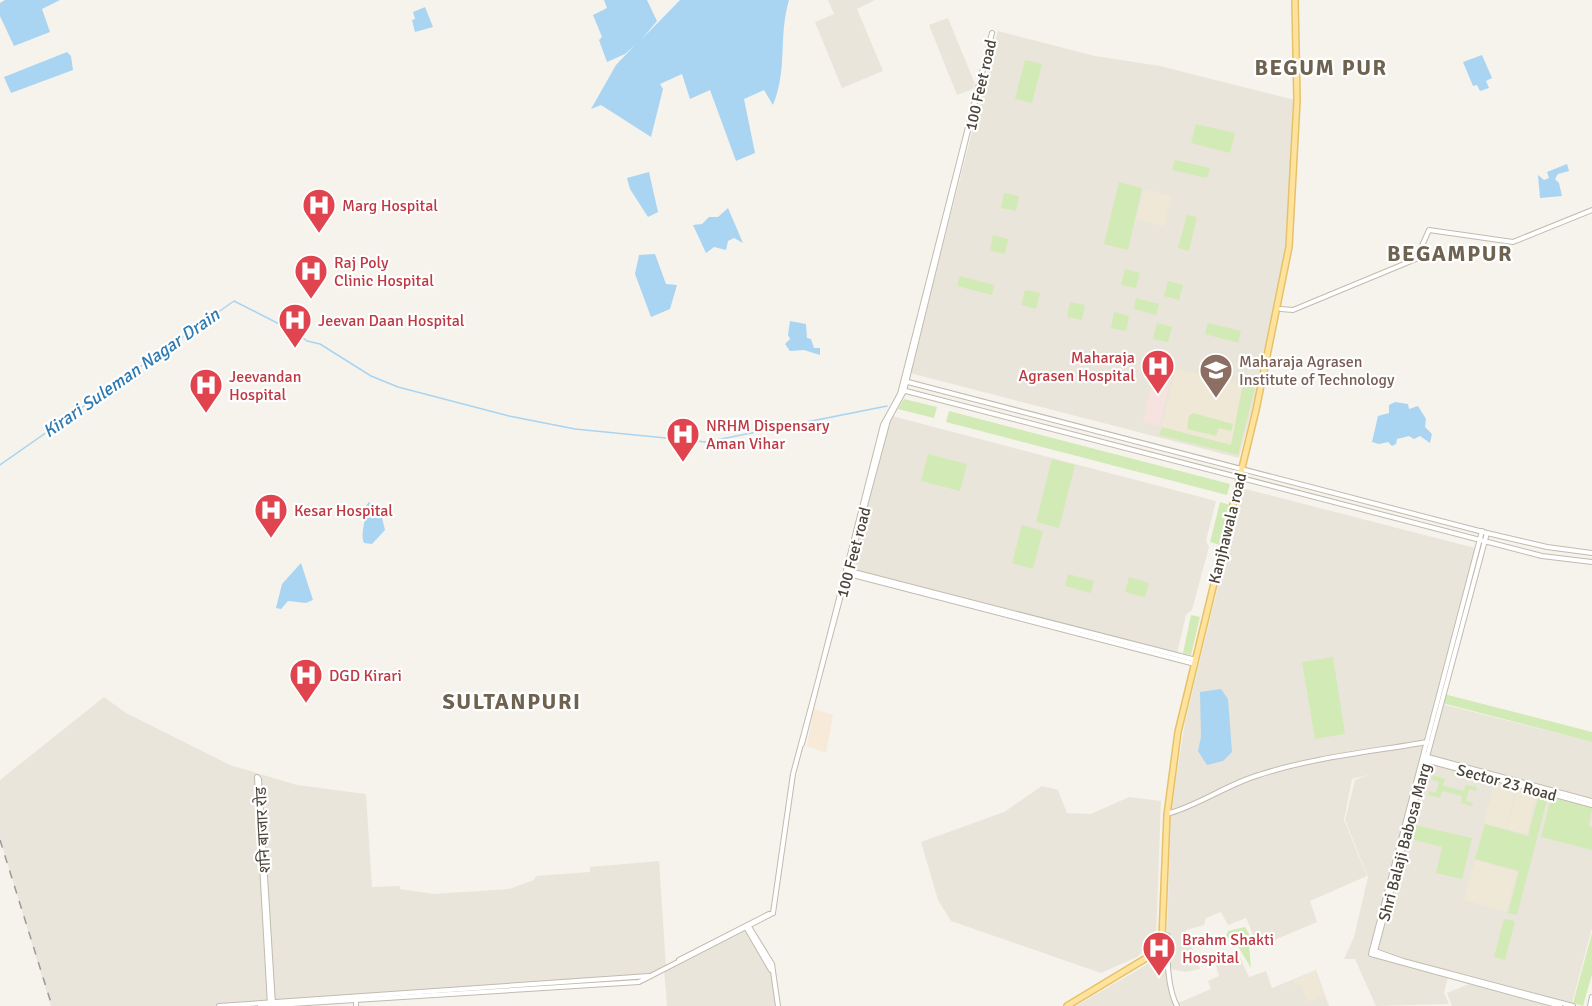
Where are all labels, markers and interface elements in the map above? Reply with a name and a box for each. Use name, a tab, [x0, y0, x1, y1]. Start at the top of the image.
street label: 100 Feet road	[961, 38, 1001, 133]
district label: BEGUM PUR	[1254, 54, 1388, 81]
hospital icon: Marg Hospital	[301, 187, 337, 234]
place label: Marg Hospital	[342, 196, 438, 216]
district label: BEGAMPUR	[1387, 240, 1513, 267]
hospital icon: Raj Poly Clinic Hospital	[293, 253, 329, 300]
place label: Raj Poly Clinic Hospital	[334, 253, 434, 291]
hospital icon: Jeevan Daan Hospital	[277, 302, 313, 349]
water label: Kirari Suleman Nagar Drain	[38, 303, 225, 442]
place label: Jeevan Daan Hospital	[318, 311, 465, 331]
place label: Maharaja Agrasen Hospital	[1018, 348, 1135, 386]
hospital icon: Maharaja Agrasen Hospital	[1140, 348, 1176, 395]
school or university icon: Maharaja Agrasen Institute of Technology	[1198, 352, 1234, 399]
place label: Maharaja Agrasen Institute of Technology	[1239, 352, 1395, 390]
hospital icon: Jeevandan Hospital	[188, 367, 224, 414]
place label: Jeevandan Hospital	[229, 367, 301, 405]
hospital icon: NRHM Dispensary Aman Vihar	[665, 416, 701, 463]
place label: NRHM Dispensary Aman Vihar	[706, 416, 830, 454]
street label: Kanjhawala road	[1205, 471, 1251, 586]
hospital icon: Kesar Hospital	[253, 492, 289, 539]
place label: Kesar Hospital	[294, 501, 393, 521]
street label: 100 Feet road	[832, 505, 876, 600]
hospital icon: DGD Kirari	[288, 657, 324, 704]
place label: DGD Kirari	[329, 666, 402, 686]
district label: SULTANPURI	[443, 688, 581, 715]
street label: Sector 23 Road	[1455, 760, 1559, 806]
street label: Shri Balaji Babosa Marg	[1374, 761, 1436, 924]
street label: शनि बाजार रोड	[251, 786, 275, 873]
hospital icon: Brahm Shakti Hospital	[1141, 930, 1177, 977]
place label: Brahm Shakti Hospital	[1182, 930, 1274, 968]

